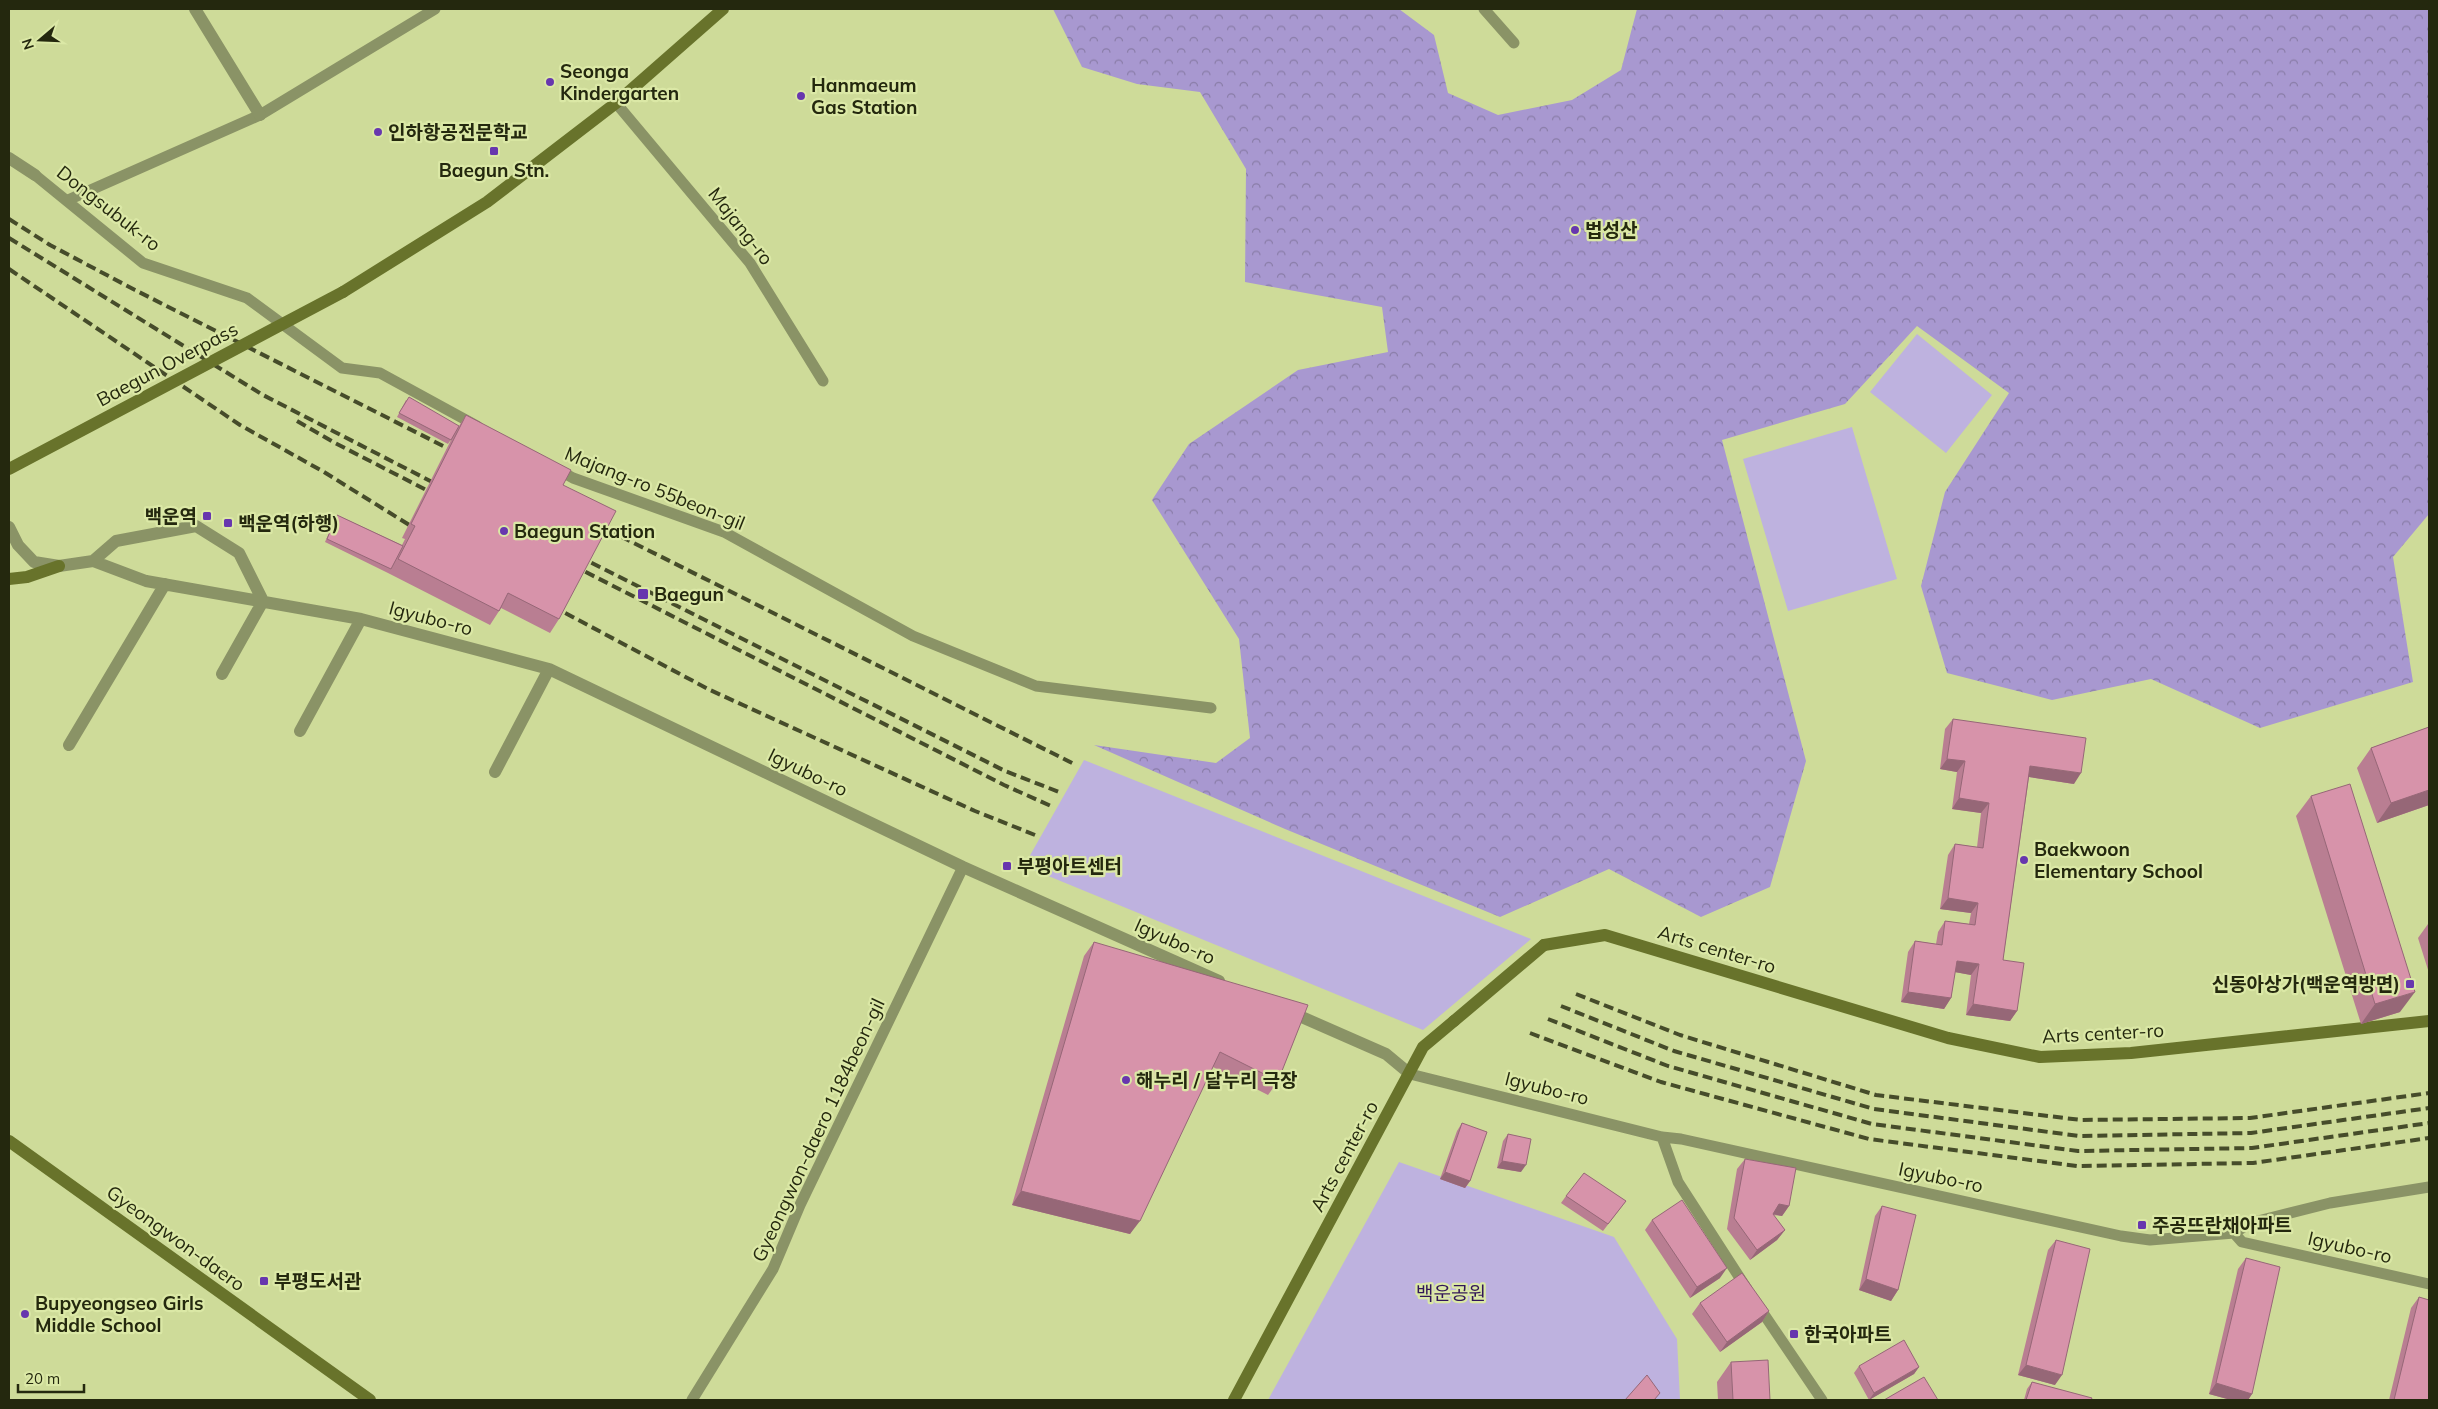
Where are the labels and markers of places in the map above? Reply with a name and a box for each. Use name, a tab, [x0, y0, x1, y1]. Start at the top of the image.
place label: Seonga Kindergarten	[560, 59, 679, 105]
place label: Hanmaeum Gas Station	[811, 73, 918, 119]
marker: Seonga Kindergarten	[544, 76, 556, 88]
marker: Hanmaeum Gas Station	[795, 90, 807, 102]
place label: 인하항공전문학교	[388, 120, 528, 144]
marker: 인하항공전문학교	[372, 126, 384, 138]
marker: Baegun Stn.	[488, 145, 500, 157]
place label: Baegun Stn.	[439, 158, 549, 182]
place label: 법성산	[1585, 218, 1638, 242]
marker: 법성산	[1569, 224, 1581, 236]
place label: 백운역	[145, 504, 197, 528]
marker: 백운역	[201, 510, 213, 522]
place label: 백운역(하행)	[238, 511, 339, 535]
marker: 백운역(하행)	[222, 517, 234, 529]
place label: Baegun Station	[514, 519, 655, 543]
marker: Baegun Station	[498, 525, 510, 537]
place label: Baegun	[654, 582, 724, 606]
marker: Baegun	[636, 587, 650, 601]
place label: Baekwoon Elementary School	[2034, 837, 2203, 883]
place label: 부평아트센터	[1017, 854, 1122, 878]
marker: Baekwoon Elementary School	[2018, 854, 2030, 866]
marker: 부평아트센터	[1001, 860, 1013, 872]
place label: 신동아상가(백운역방면)	[2212, 972, 2400, 996]
marker: 신동아상가(백운역방면)	[2404, 978, 2416, 990]
place label: 해누리 / 달누리 극장	[1136, 1068, 1297, 1092]
marker: 해누리 / 달누리 극장	[1120, 1074, 1132, 1086]
place label: 주공뜨란채아파트	[2152, 1213, 2292, 1237]
marker: 주공뜨란채아파트	[2136, 1219, 2148, 1231]
place label: 부평도서관	[274, 1269, 362, 1293]
marker: 부평도서관	[258, 1275, 270, 1287]
place label: Bupyeongseo Girls Middle School	[35, 1291, 203, 1337]
marker: Bupyeongseo Girls Middle School	[19, 1308, 31, 1320]
place label: 한국아파트	[1804, 1322, 1891, 1346]
marker: 한국아파트	[1788, 1328, 1800, 1340]

